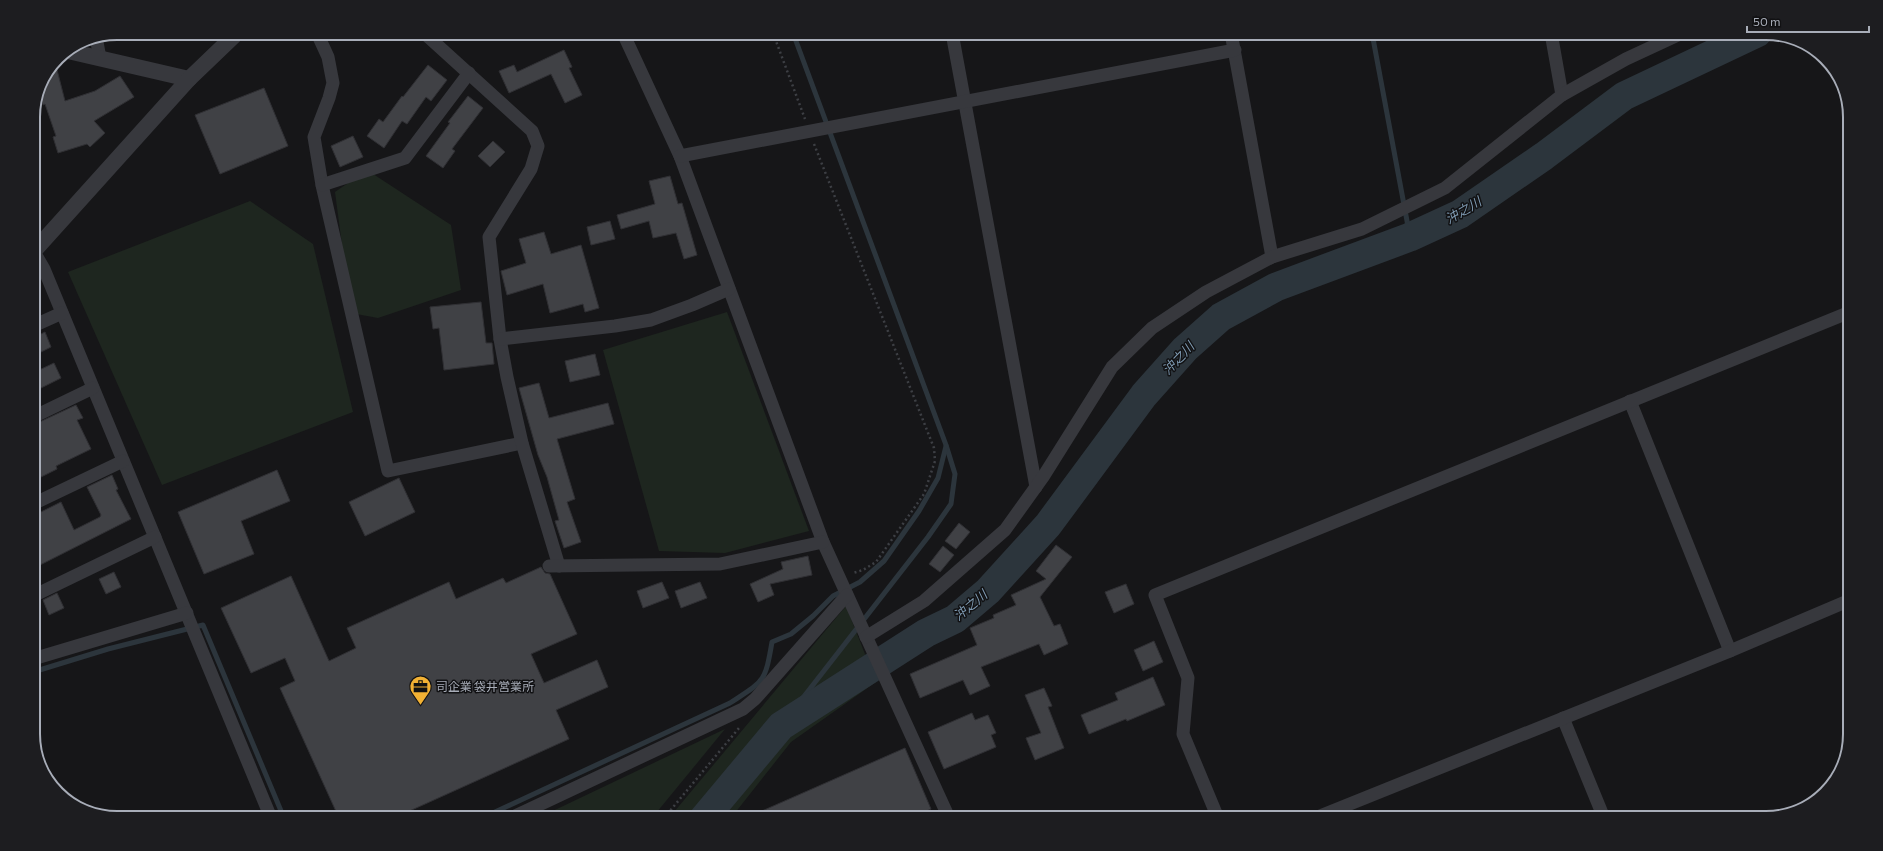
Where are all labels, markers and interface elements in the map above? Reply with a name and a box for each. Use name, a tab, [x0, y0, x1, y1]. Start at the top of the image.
scale bar	[1747, 8, 1869, 34]
text: 50 m	[1753, 14, 1781, 28]
water label: 沖之川	[1442, 192, 1486, 227]
water label: 沖之川	[1159, 337, 1199, 378]
water label: 沖之川	[950, 585, 992, 624]
office icon: 司企業 袋井営業所	[407, 673, 433, 706]
place label: 司企業 袋井営業所	[436, 679, 534, 693]

